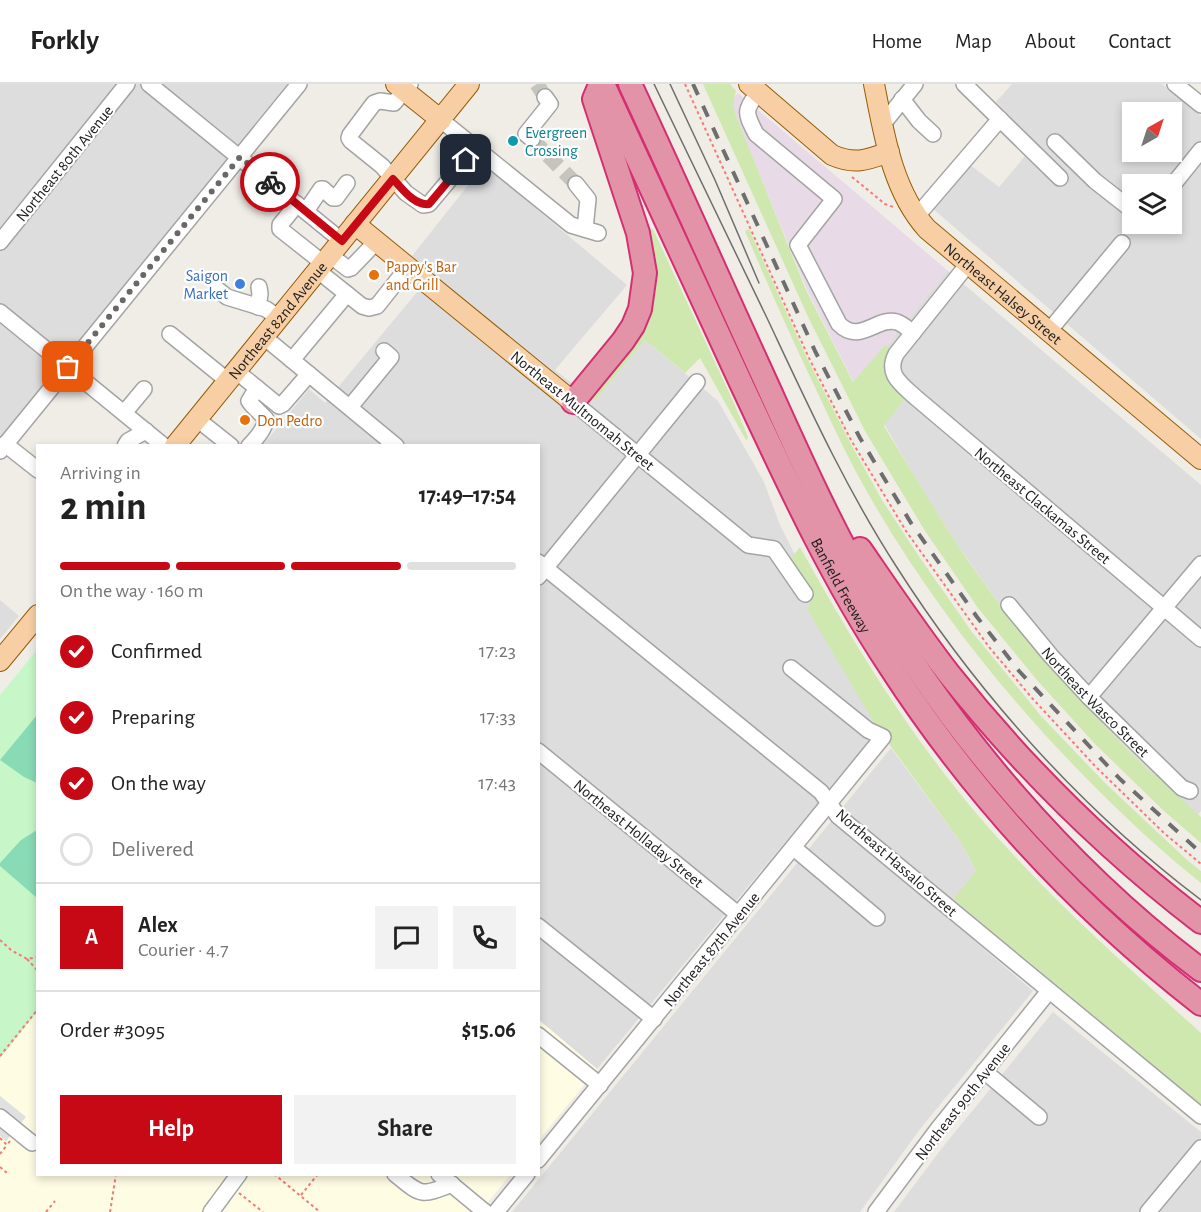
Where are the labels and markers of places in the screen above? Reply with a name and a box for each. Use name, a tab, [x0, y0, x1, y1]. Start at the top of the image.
place label: Evergreen Crossing	[525, 125, 587, 159]
pin	[440, 134, 491, 185]
marker: Evergreen Crossing	[506, 134, 520, 148]
place label: Pappy's Bar and Grill	[386, 259, 457, 293]
place label: Saigon Market	[184, 268, 228, 302]
marker: Pappy's Bar and Grill	[367, 268, 381, 282]
marker: Saigon Market	[233, 277, 247, 291]
pin	[42, 341, 93, 392]
marker: Don Pedro	[238, 413, 252, 427]
place label: Don Pedro	[257, 413, 322, 429]

